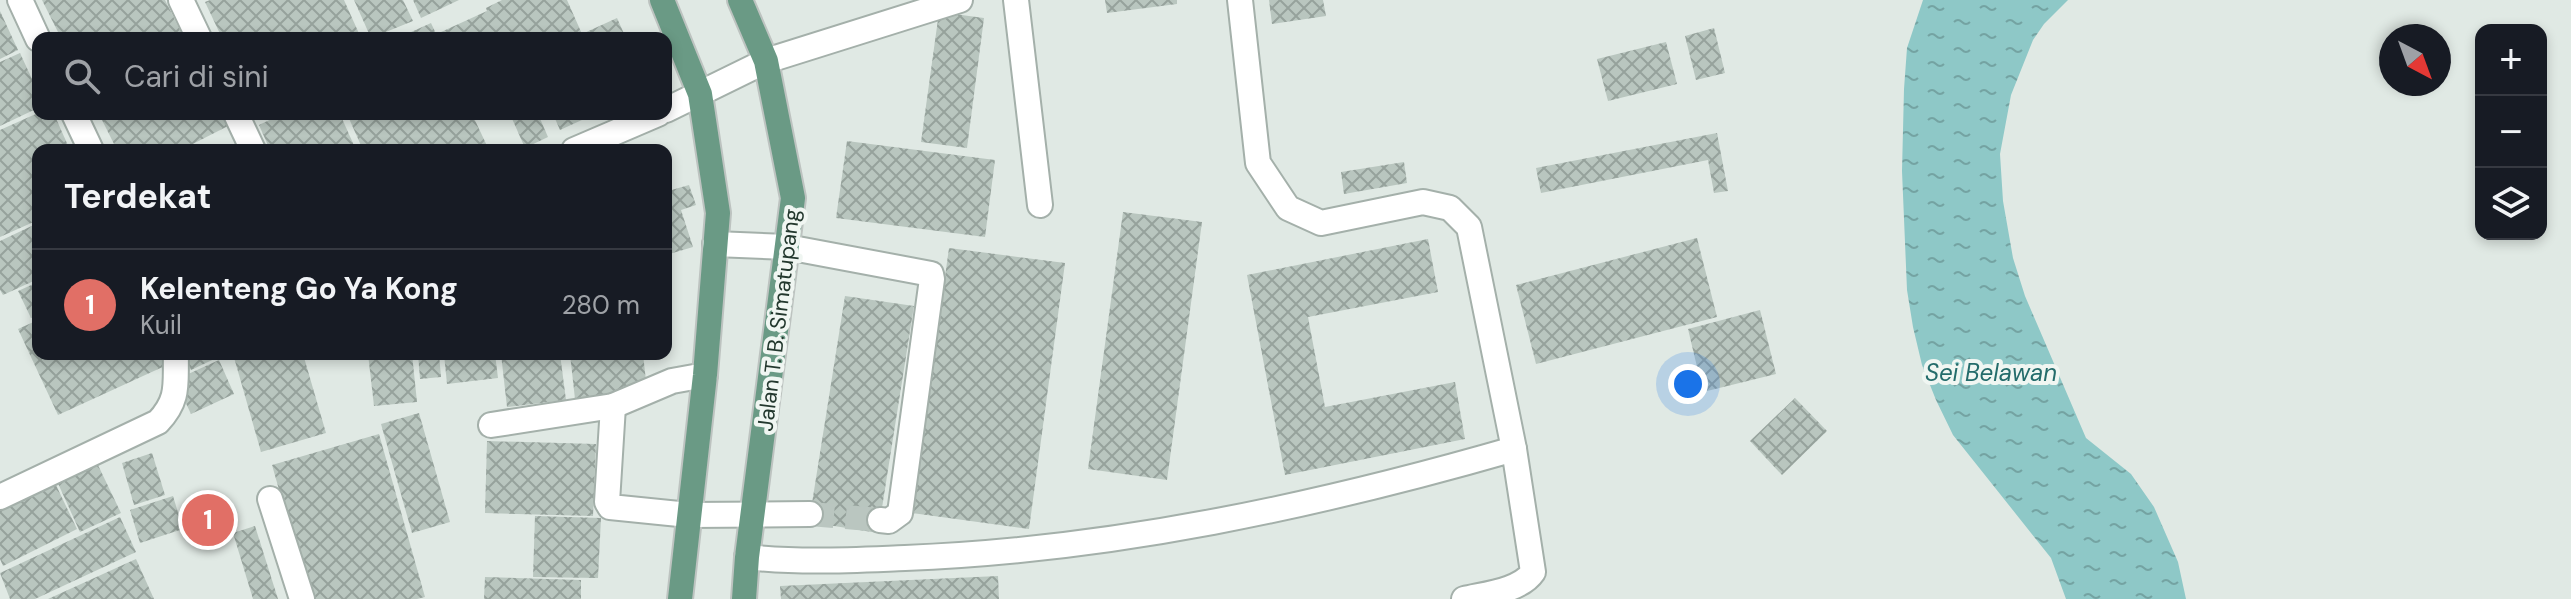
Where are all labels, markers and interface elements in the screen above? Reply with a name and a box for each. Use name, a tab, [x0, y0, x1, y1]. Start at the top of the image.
north arrow	[2379, 24, 2451, 96]
map controls	[2475, 24, 2547, 240]
button: +	[2475, 24, 2547, 96]
search box	[32, 32, 672, 120]
icon: search	[60, 54, 104, 98]
text: Cari di sini	[124, 57, 269, 96]
button: −	[2475, 96, 2547, 168]
button: layers	[2475, 168, 2547, 240]
text: Terdekat	[64, 174, 212, 219]
street label: Jalan T. B. Simatupang	[750, 207, 807, 433]
text: Kelenteng Go Ya Kong	[140, 269, 458, 308]
text: 1	[85, 288, 95, 322]
text: 280 m	[562, 288, 640, 322]
text: Kuil	[140, 308, 182, 342]
water label: Sei Belawan	[1925, 357, 2057, 388]
your location	[1668, 364, 1708, 404]
pin: 1	[182, 490, 234, 550]

